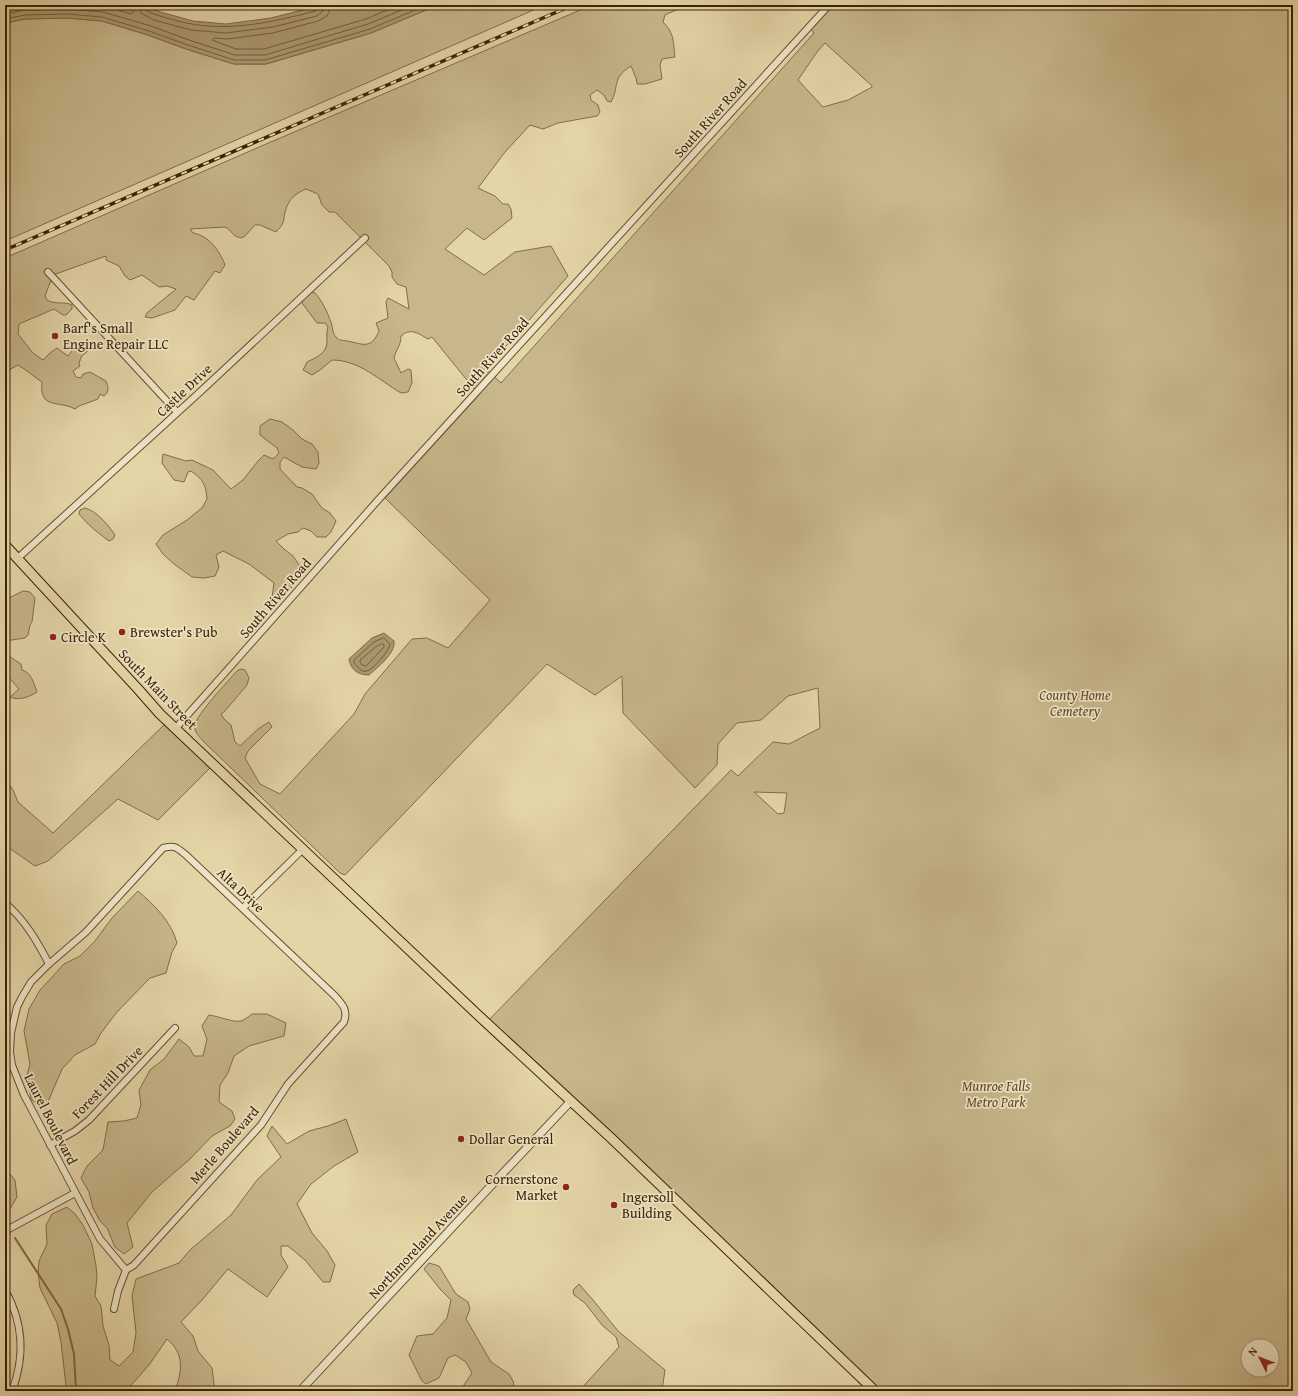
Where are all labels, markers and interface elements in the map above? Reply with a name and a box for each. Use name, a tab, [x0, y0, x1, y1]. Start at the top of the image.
street label: South River Road	[669, 73, 751, 162]
street label: South River Road	[451, 312, 533, 401]
place label: Barf's Small Engine Repair LLC	[63, 318, 170, 354]
marker: Barf's Small Engine Repair LLC	[50, 331, 60, 341]
street label: Castle Drive	[152, 359, 217, 421]
street label: South River Road	[234, 553, 316, 643]
place label: Brewster's Pub	[130, 622, 217, 642]
place label: Circle K	[61, 627, 107, 647]
marker: Brewster's Pub	[117, 627, 127, 637]
marker: Circle K	[48, 632, 58, 642]
street label: South Main Street	[114, 644, 202, 734]
park label: County Home Cemetery	[1039, 685, 1111, 721]
street label: Alta Drive	[213, 863, 270, 918]
street label: Forest Hill Drive	[67, 1041, 147, 1123]
street label: Laurel Boulevard	[19, 1070, 83, 1168]
park label: Munroe Falls Metro Park	[962, 1076, 1030, 1112]
street label: Merle Boulevard	[185, 1101, 264, 1188]
place label: Dollar General	[469, 1129, 553, 1149]
marker: Dollar General	[456, 1134, 466, 1144]
place label: Cornerstone Market	[485, 1169, 558, 1205]
marker: Cornerstone Market	[561, 1182, 571, 1192]
place label: Ingersoll Building	[622, 1187, 674, 1223]
street label: Northmoreland Avenue	[364, 1189, 473, 1303]
marker: Ingersoll Building	[609, 1200, 619, 1210]
north arrow	[1240, 1338, 1280, 1378]
text: N	[1244, 1343, 1261, 1359]

